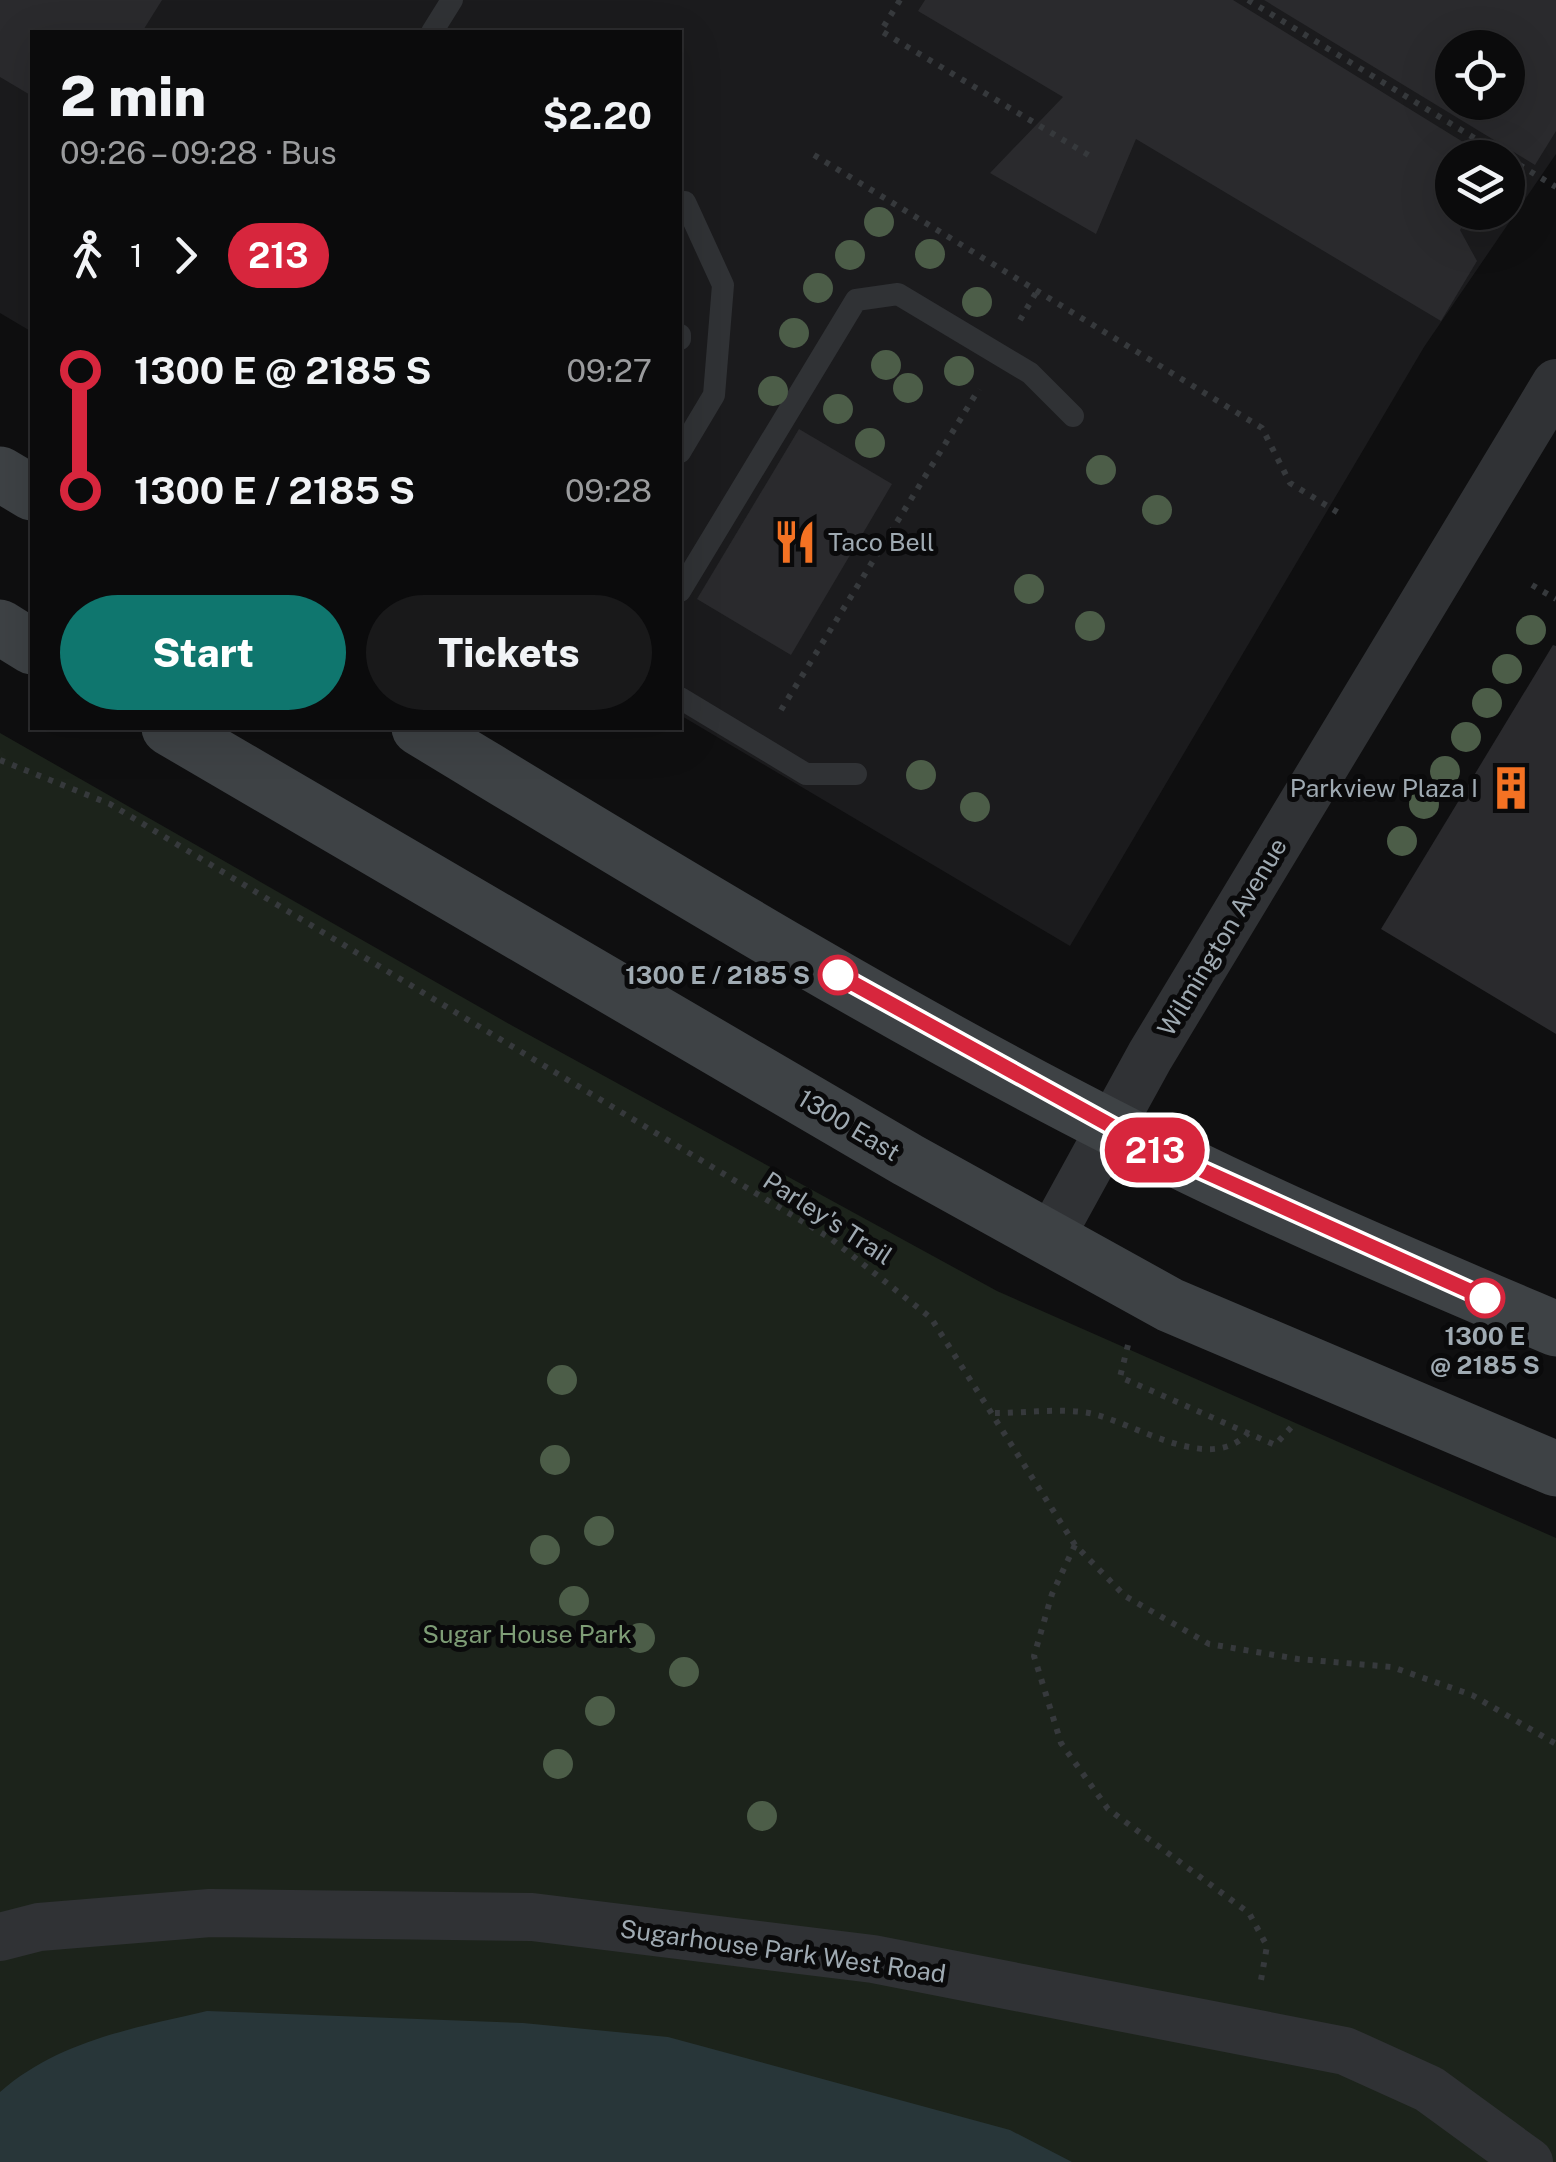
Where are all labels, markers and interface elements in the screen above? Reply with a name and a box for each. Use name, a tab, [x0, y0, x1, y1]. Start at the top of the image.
map controls	[1435, 30, 1525, 230]
button: locate	[1435, 30, 1525, 120]
text: 2 min	[60, 64, 206, 128]
text: $2.20	[542, 93, 652, 138]
text: 09:26 – 09:28 · Bus	[60, 134, 337, 171]
button: layers	[1435, 140, 1525, 230]
icon: walk	[60, 228, 115, 283]
icon: forward	[158, 228, 213, 283]
text: 213	[248, 235, 309, 276]
text: 1	[130, 237, 143, 274]
text: 1300 E @ 2185 S	[134, 348, 432, 393]
text: 09:27	[566, 352, 652, 389]
text: 1300 E / 2185 S	[134, 468, 415, 513]
text: 09:28	[565, 472, 652, 509]
restaurant icon: Taco Bell	[771, 518, 819, 566]
place label: Taco Bell	[828, 527, 935, 557]
button: Start	[60, 595, 346, 710]
button: Tickets	[366, 595, 652, 710]
building icon: Parkview Plaza I	[1487, 764, 1535, 812]
place label: Parkview Plaza I	[1290, 773, 1478, 803]
street label: Wilmington Avenue	[1151, 833, 1293, 1041]
marker: 1300 E / 2185 S	[819, 956, 857, 994]
place label: 1300 E / 2185 S	[625, 960, 810, 990]
street label: 1300 East	[793, 1083, 905, 1167]
line badge: 213	[1098, 1118, 1212, 1182]
text: 213	[1125, 1130, 1185, 1171]
street label: Parley's Trail	[758, 1165, 898, 1271]
marker: 1300 E @ 2185 S	[1466, 1279, 1504, 1317]
place label: 1300 E @ 2185 S	[1430, 1321, 1540, 1380]
park label: Sugar House Park	[422, 1619, 632, 1649]
street label: Sugarhouse Park West Road	[618, 1913, 948, 1989]

